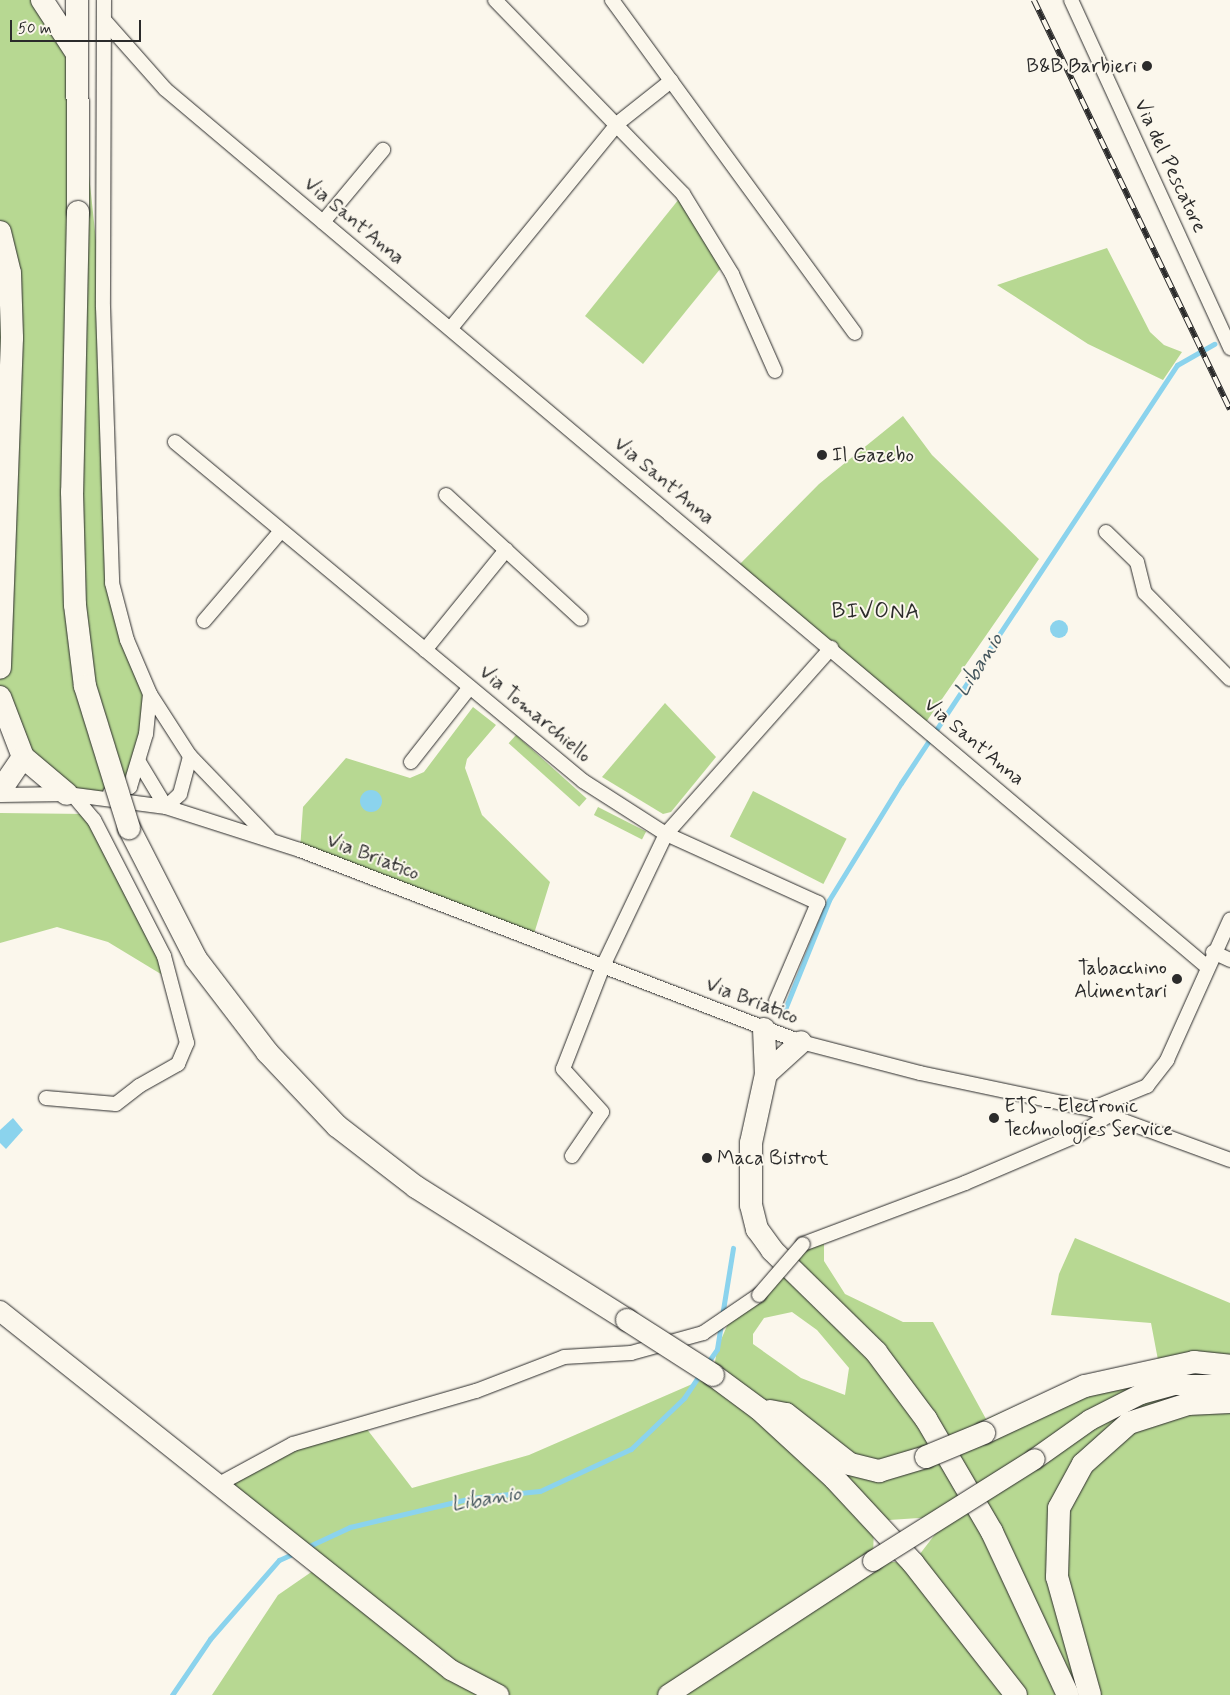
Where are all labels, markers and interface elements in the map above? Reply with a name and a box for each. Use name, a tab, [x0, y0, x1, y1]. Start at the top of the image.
scale bar	[12, 10, 144, 42]
text: 50 m	[18, 19, 52, 39]
place label: B&B Barbieri	[1026, 54, 1137, 78]
marker: B&B Barbieri	[1141, 60, 1153, 72]
street label: Via del Pescatore	[1129, 96, 1211, 236]
street label: Via Sant'Anna	[299, 172, 409, 270]
street label: Via Sant'Anna	[609, 432, 719, 530]
place label: Il Gazebo	[832, 443, 914, 467]
marker: Il Gazebo	[816, 449, 828, 461]
district label: BIVONA	[831, 600, 921, 626]
water label: Libanio	[949, 629, 1009, 701]
street label: Via Tomarchiello	[474, 660, 596, 768]
street label: Via Sant'Anna	[919, 693, 1029, 791]
street label: Via Briatico	[324, 829, 422, 885]
place label: Tabacchino Alimentari	[1074, 956, 1167, 1003]
street label: Via Briatico	[703, 973, 801, 1029]
marker: Tabacchino Alimentari	[1171, 973, 1183, 985]
place label: ETS - Electronic Technologies Service	[1004, 1094, 1171, 1141]
marker: ETS - Electronic Technologies Service	[988, 1112, 1000, 1124]
place label: Maca Bistrot	[717, 1146, 828, 1170]
marker: Maca Bistrot	[701, 1152, 713, 1164]
water label: Libanio	[449, 1481, 523, 1517]

